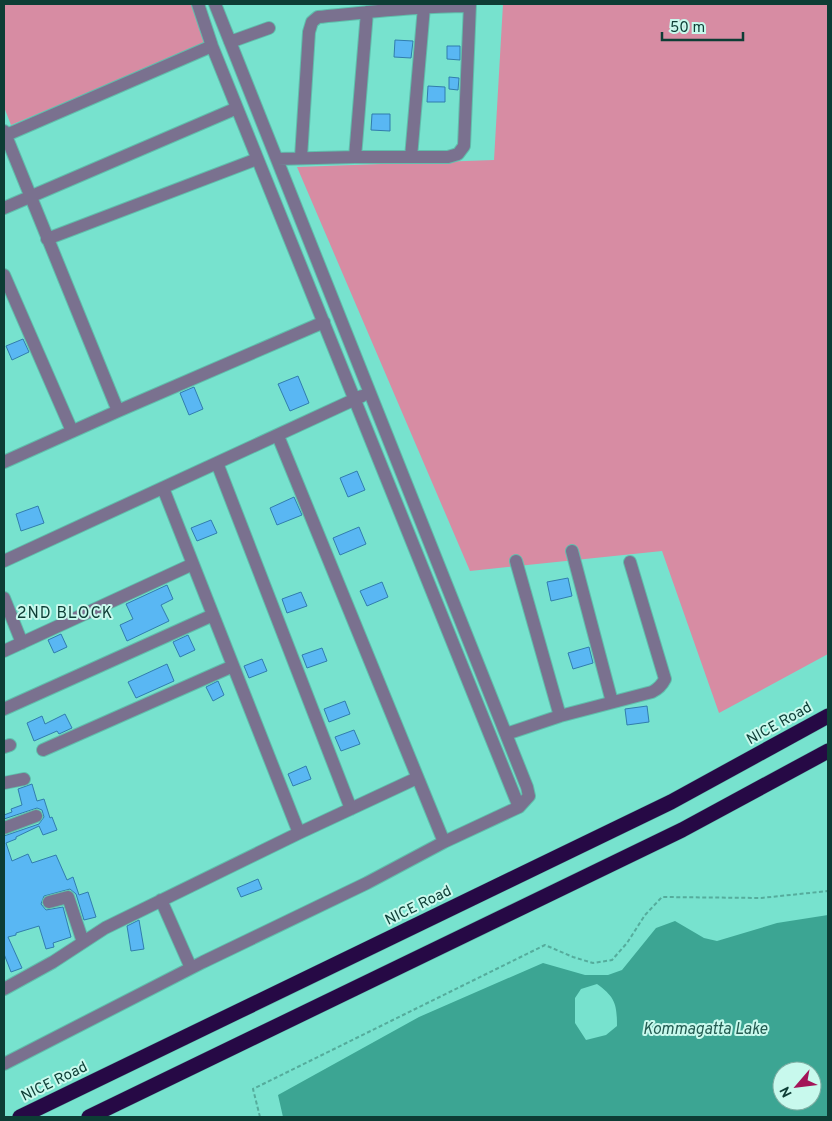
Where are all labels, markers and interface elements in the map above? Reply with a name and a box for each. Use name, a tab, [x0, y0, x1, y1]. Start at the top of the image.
scale bar	[662, 10, 743, 42]
text: 50 m	[670, 19, 705, 38]
district label: 2ND BLOCK	[17, 604, 113, 624]
street label: NICE Road	[744, 699, 816, 750]
street label: NICE Road	[382, 882, 455, 931]
water label: Kommagatta Lake	[643, 1020, 768, 1040]
street label: NICE Road	[18, 1058, 91, 1107]
north arrow	[772, 1061, 822, 1111]
text: N	[777, 1083, 797, 1100]

